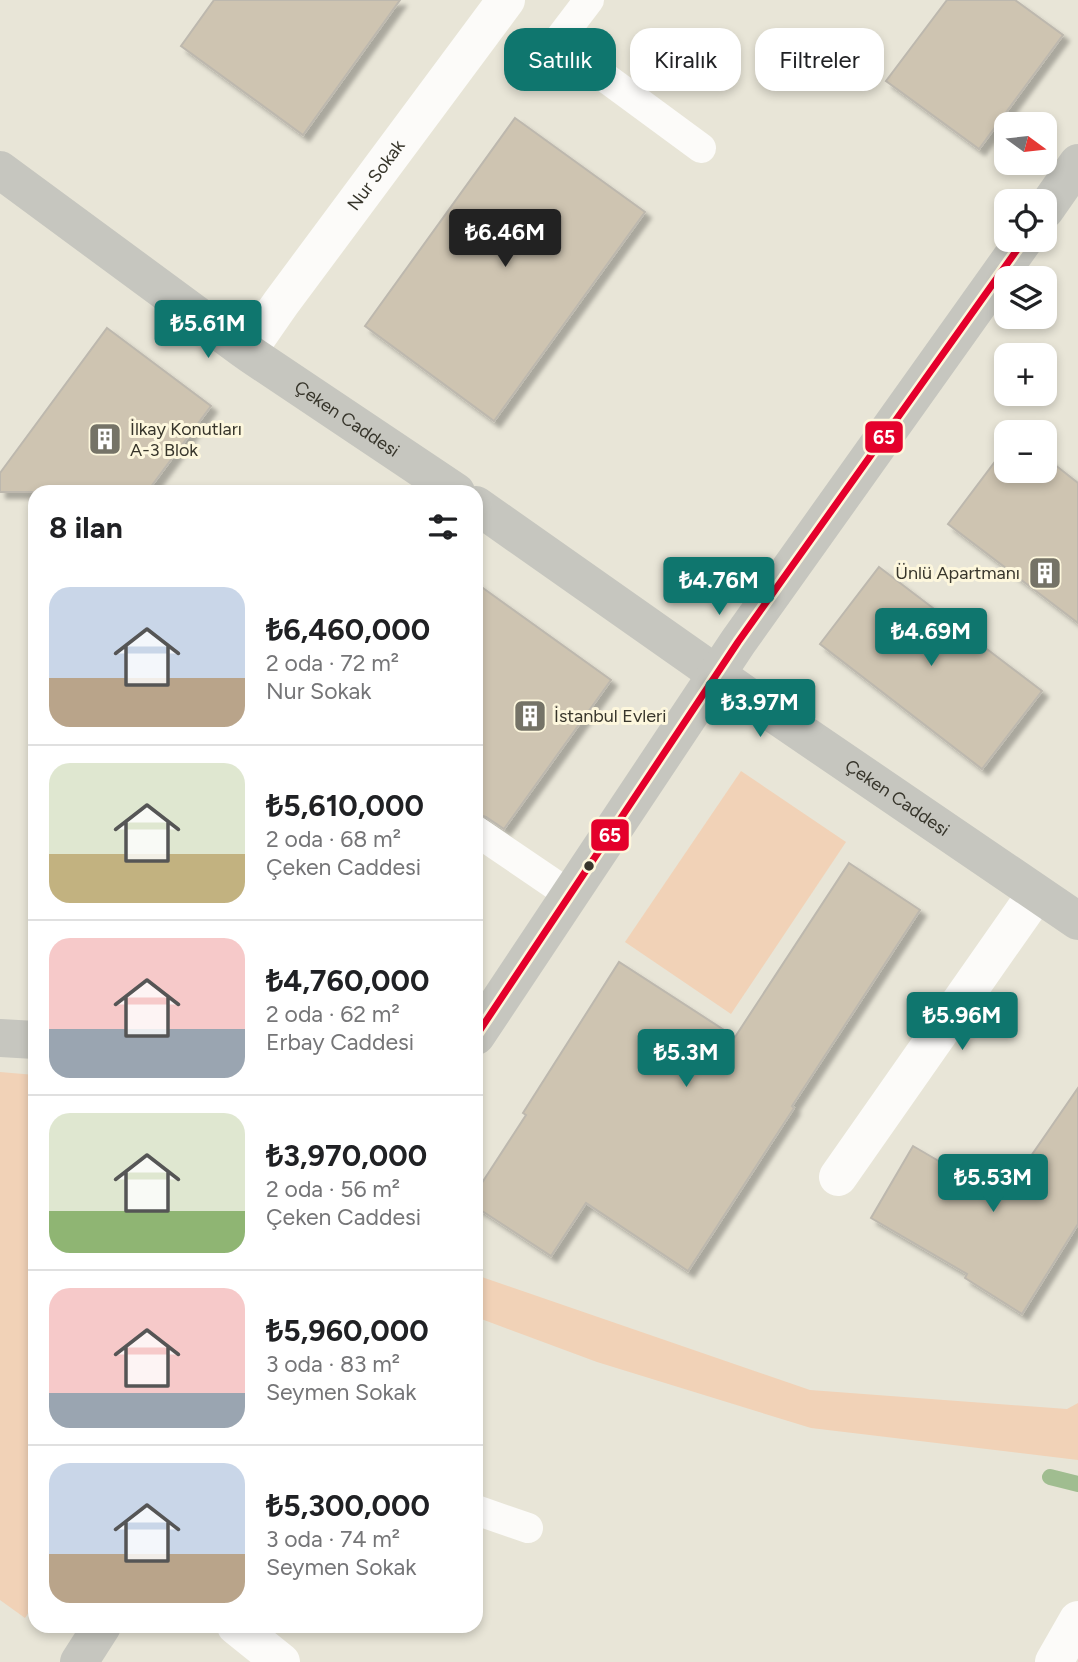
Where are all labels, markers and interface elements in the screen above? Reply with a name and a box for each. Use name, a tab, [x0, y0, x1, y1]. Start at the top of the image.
chip: Satılık	[504, 28, 616, 91]
chip: Kiralık	[630, 28, 741, 91]
chip: Filtreler	[755, 28, 884, 91]
north arrow	[994, 112, 1057, 175]
map controls	[994, 112, 1057, 483]
street label: Nur Sokak	[343, 135, 410, 215]
button: locate	[994, 189, 1057, 252]
pin: ₺6.46M	[448, 210, 562, 269]
text: ₺6.46M	[465, 218, 545, 246]
button: layers	[994, 266, 1057, 329]
pin: ₺5.61M	[151, 300, 265, 360]
text: ₺5.61M	[171, 309, 245, 337]
button: +	[994, 343, 1057, 406]
street label: Çeken Caddesi	[290, 376, 403, 462]
place label: İlkay Konutları A-3 Blok	[130, 418, 242, 461]
building icon: İlkay Konutları A-3 Blok	[86, 420, 124, 458]
line badge: 65	[864, 420, 904, 454]
button: −	[994, 420, 1057, 483]
text: 65	[873, 426, 895, 449]
icon: filters	[424, 508, 462, 546]
text: 8 ilan	[49, 509, 123, 546]
building icon: Ünlü Apartmanı	[1026, 554, 1064, 592]
pin: ₺4.76M	[662, 558, 776, 617]
place label: Ünlü Apartmanı	[895, 562, 1020, 584]
text: ₺4.76M	[679, 566, 759, 594]
pin: ₺4.69M	[874, 608, 988, 668]
text: ₺6,460,000	[266, 611, 430, 648]
icon: home	[105, 615, 189, 699]
text: ₺4.69M	[891, 617, 971, 645]
text: 2 oda · 72 m²	[266, 649, 399, 677]
text: Nur Sokak	[266, 677, 371, 705]
pin: ₺3.97M	[703, 680, 817, 739]
text: ₺3.97M	[721, 688, 799, 716]
building icon: İstanbul Evleri	[511, 697, 549, 735]
place label: İstanbul Evleri	[554, 705, 666, 727]
street label: Çeken Caddesi	[841, 755, 954, 841]
text: ₺5,610,000	[266, 787, 424, 824]
icon: home	[105, 791, 189, 875]
line badge: 65	[590, 818, 630, 852]
text: 65	[599, 824, 621, 847]
text: 2 oda · 68 m²	[266, 825, 401, 853]
text: Çeken Caddesi	[266, 853, 421, 881]
unlabelled marker	[582, 859, 596, 873]
text: ₺4,760,000	[266, 962, 429, 999]
icon: home	[105, 966, 189, 1050]
pin: ₺5.96M	[905, 992, 1019, 1052]
text: 2 oda · 62 m²	[266, 1000, 400, 1028]
text: ₺5.96M	[923, 1001, 1001, 1029]
text: Erbay Caddesi	[266, 1028, 414, 1056]
pin: ₺5.3M	[637, 1030, 735, 1089]
text: ₺5.3M	[654, 1038, 718, 1066]
text: ₺3,970,000	[266, 1137, 427, 1174]
icon: home	[105, 1141, 189, 1225]
pin: ₺5.53M	[936, 1154, 1050, 1214]
text: ₺5.53M	[954, 1163, 1032, 1191]
text: 2 oda · 56 m²	[266, 1175, 400, 1203]
text: Çeken Caddesi	[266, 1203, 421, 1231]
text: ₺5,960,000	[266, 1312, 429, 1349]
icon: home	[105, 1316, 189, 1400]
text: 3 oda · 83 m²	[266, 1350, 400, 1378]
text: Seymen Sokak	[266, 1378, 416, 1406]
text: ₺5,300,000	[266, 1487, 430, 1524]
icon: home	[105, 1491, 189, 1575]
text: 3 oda · 74 m²	[266, 1525, 400, 1553]
text: Seymen Sokak	[266, 1553, 416, 1581]

